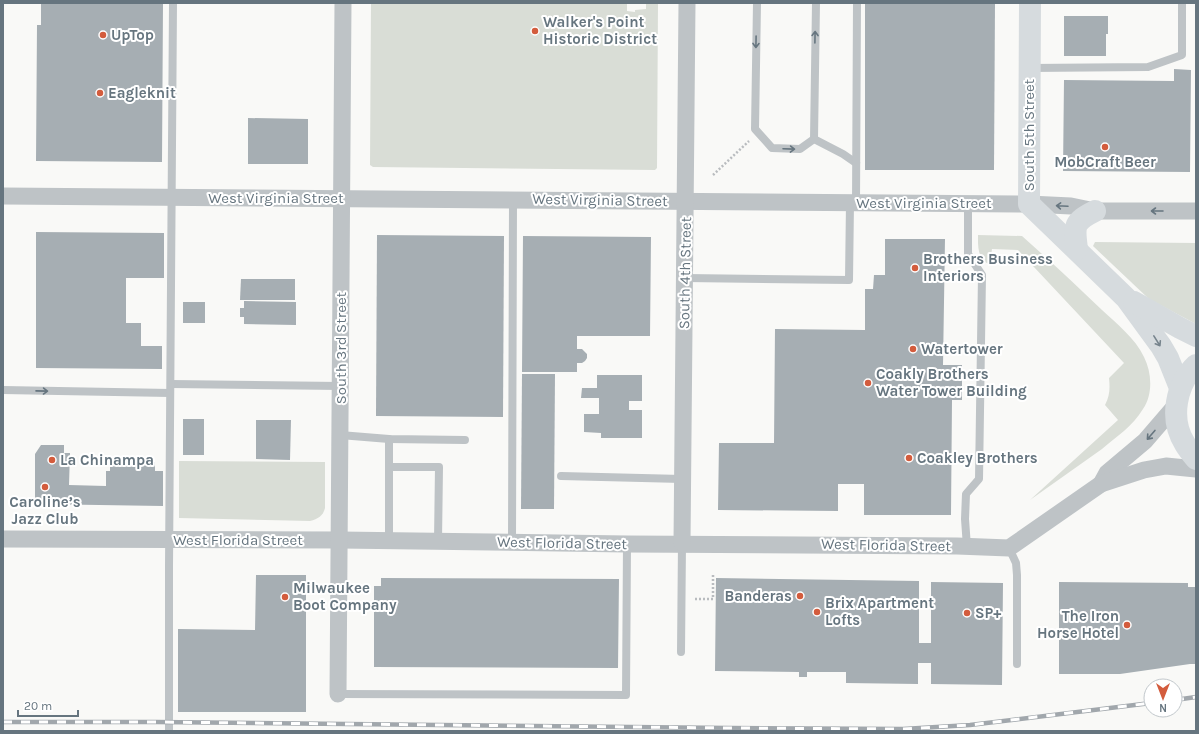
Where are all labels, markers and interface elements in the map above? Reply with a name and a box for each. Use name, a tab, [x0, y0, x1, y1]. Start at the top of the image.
place label: Walker's Point Historic District	[543, 13, 657, 48]
place label: UpTop	[111, 26, 154, 44]
marker: Walker's Point Historic District	[530, 26, 540, 36]
marker: UpTop	[98, 30, 108, 40]
one-way arrow	[811, 31, 819, 44]
one-way arrow	[752, 35, 760, 48]
street label: South 5th Street	[1020, 78, 1038, 191]
place label: Eagleknit	[108, 84, 176, 102]
marker: Eagleknit	[95, 88, 105, 98]
marker: MobCraft Beer	[1100, 142, 1110, 152]
one-way arrow	[782, 145, 795, 153]
place label: MobCraft Beer	[1054, 153, 1156, 171]
street label: West Virginia Street	[208, 189, 344, 207]
street label: West Virginia Street	[532, 190, 668, 210]
street label: West Virginia Street	[856, 194, 992, 212]
one-way arrow	[1056, 202, 1069, 209]
one-way arrow	[1151, 207, 1164, 215]
street label: South 4th Street	[675, 216, 695, 329]
place label: Brothers Business Interiors	[923, 250, 1053, 285]
marker: Brothers Business Interiors	[910, 263, 920, 273]
street label: South 3rd Street	[332, 291, 350, 404]
one-way arrow	[1154, 335, 1162, 347]
place label: Watertower	[921, 340, 1003, 358]
marker: Watertower	[908, 344, 918, 354]
place label: Coakly Brothers Water Tower Building	[876, 365, 1027, 400]
marker: Coakly Brothers Water Tower Building	[863, 378, 873, 388]
one-way arrow	[35, 387, 48, 395]
one-way arrow	[1146, 429, 1155, 440]
place label: Coakley Brothers	[917, 449, 1038, 467]
place label: La Chinampa	[60, 451, 154, 469]
marker: Coakley Brothers	[904, 453, 914, 463]
marker: La Chinampa	[47, 455, 57, 465]
marker: Caroline’s Jazz Club	[40, 482, 50, 492]
place label: Caroline’s Jazz Club	[9, 493, 81, 528]
street label: West Florida Street	[173, 531, 303, 549]
street label: West Florida Street	[497, 533, 627, 553]
street label: West Florida Street	[821, 535, 951, 555]
place label: Milwaukee Boot Company	[293, 579, 397, 614]
place label: Banderas	[724, 587, 792, 605]
marker: Banderas	[795, 591, 805, 601]
marker: Milwaukee Boot Company	[280, 592, 290, 602]
place label: Brix Apartment Lofts	[825, 594, 934, 629]
place label: SP+	[975, 604, 1001, 622]
marker: Brix Apartment Lofts	[812, 607, 822, 617]
place label: The Iron Horse Hotel	[1037, 607, 1119, 642]
marker: SP+	[962, 608, 972, 618]
marker: The Iron Horse Hotel	[1122, 620, 1132, 630]
north arrow	[1143, 678, 1183, 718]
scale bar	[18, 692, 78, 718]
text: 20 m	[24, 699, 52, 713]
text: N	[1159, 701, 1167, 714]

